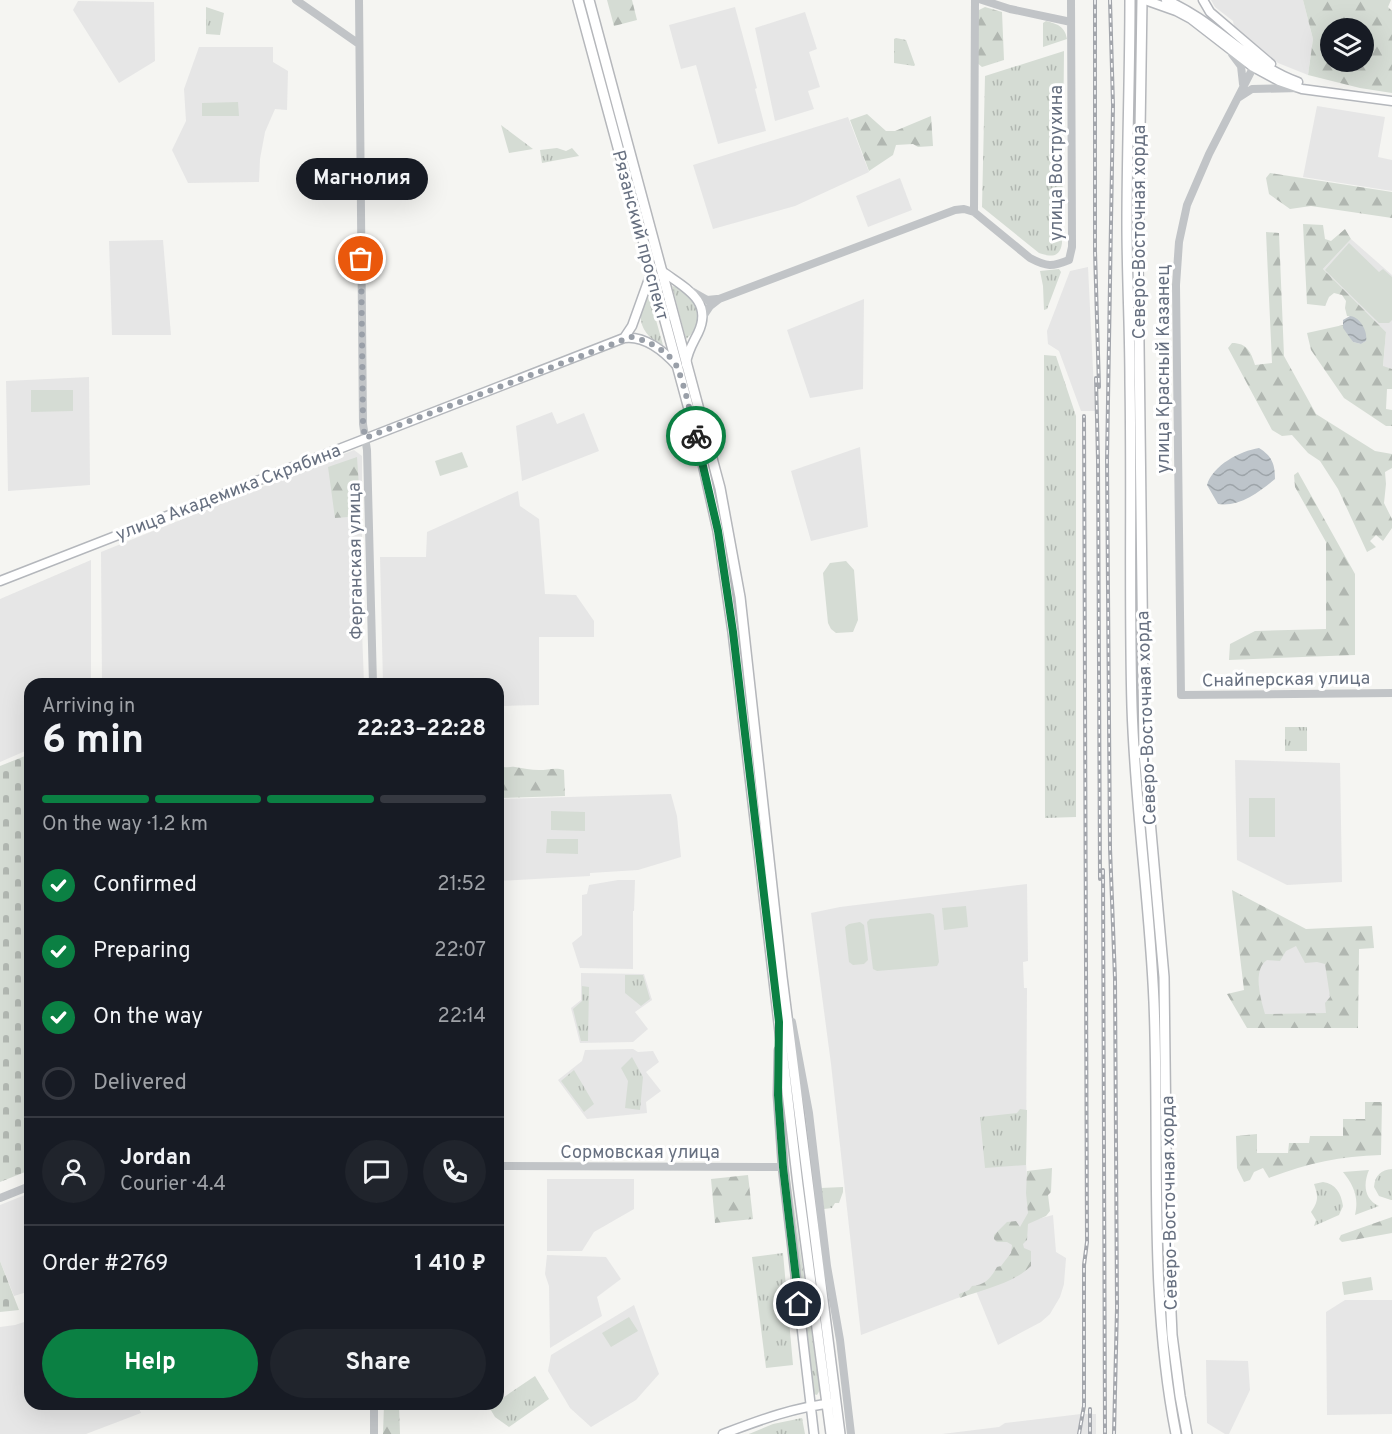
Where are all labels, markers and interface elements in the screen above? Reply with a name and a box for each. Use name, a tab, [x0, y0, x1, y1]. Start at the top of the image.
map controls	[1320, 18, 1374, 72]
button: layers	[1320, 18, 1374, 72]
street label: улица Вострухина	[1046, 85, 1069, 241]
street label: Северо-Восточная хорда	[1129, 125, 1152, 339]
street label: Рязанский проспект	[606, 148, 673, 323]
callout: Магнолия	[295, 157, 427, 199]
text: Магнолия	[313, 166, 411, 192]
pin	[335, 233, 386, 284]
icon: bag	[344, 242, 377, 275]
street label: улица Красный Казанец	[1153, 265, 1176, 473]
courier	[666, 406, 726, 466]
icon: bike	[680, 420, 713, 453]
street label: улица Академика Скрябина	[113, 440, 344, 547]
street label: Ферганская улица	[344, 482, 369, 640]
street label: Северо-Восточная хорда	[1132, 610, 1163, 826]
street label: Снайперская улица	[1202, 668, 1370, 693]
text: Arriving in	[42, 694, 135, 720]
text: 22:23–22:28	[357, 716, 486, 743]
text: 6 min	[42, 718, 144, 767]
text: On the way · 1.2 km	[42, 812, 208, 838]
icon: check	[42, 869, 75, 902]
text: Confirmed	[93, 872, 197, 899]
text: 21:52	[437, 872, 486, 898]
icon: check	[42, 935, 75, 968]
text: Preparing	[93, 938, 191, 965]
text: 22:07	[434, 938, 486, 964]
icon: check	[42, 1001, 75, 1034]
text: On the way	[93, 1004, 203, 1031]
text: 22:14	[438, 1004, 486, 1030]
text: Delivered	[93, 1070, 187, 1097]
street label: Северо-Восточная хорда	[1157, 1096, 1184, 1310]
button: person	[42, 1140, 105, 1203]
button: chat	[345, 1140, 408, 1203]
button: phone	[423, 1140, 486, 1203]
street label: Сормовская улица	[560, 1142, 720, 1165]
text: Jordan	[120, 1145, 191, 1172]
text: Courier · 4.4	[120, 1172, 226, 1198]
text: Order #2769	[42, 1251, 168, 1278]
text: 1 410 ₽	[414, 1251, 486, 1278]
pin	[773, 1278, 824, 1329]
icon: home	[782, 1287, 815, 1320]
button: Help	[42, 1329, 258, 1398]
button: Share	[270, 1329, 486, 1398]

